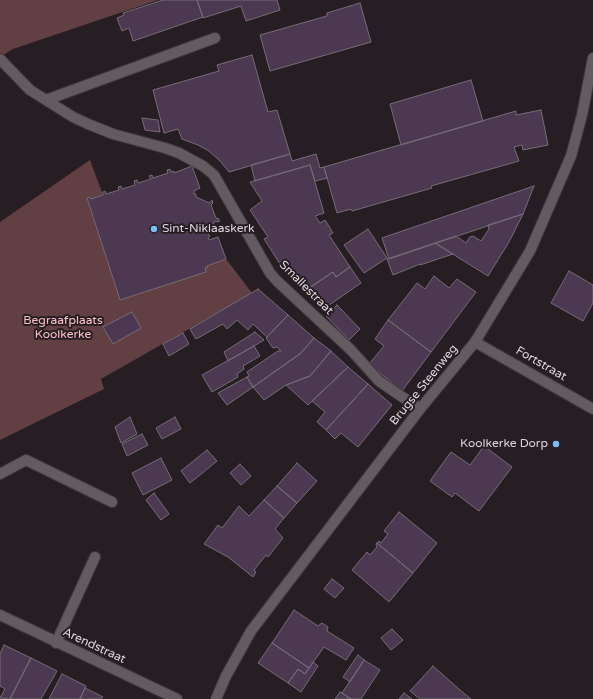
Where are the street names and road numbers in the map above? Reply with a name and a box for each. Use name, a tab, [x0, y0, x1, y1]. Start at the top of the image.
street label: Smallestraat	[276, 258, 336, 318]
street label: Brugse Steenweg	[387, 342, 461, 428]
street label: Fortstraat	[513, 344, 569, 384]
street label: Arendstraat	[60, 625, 128, 667]

